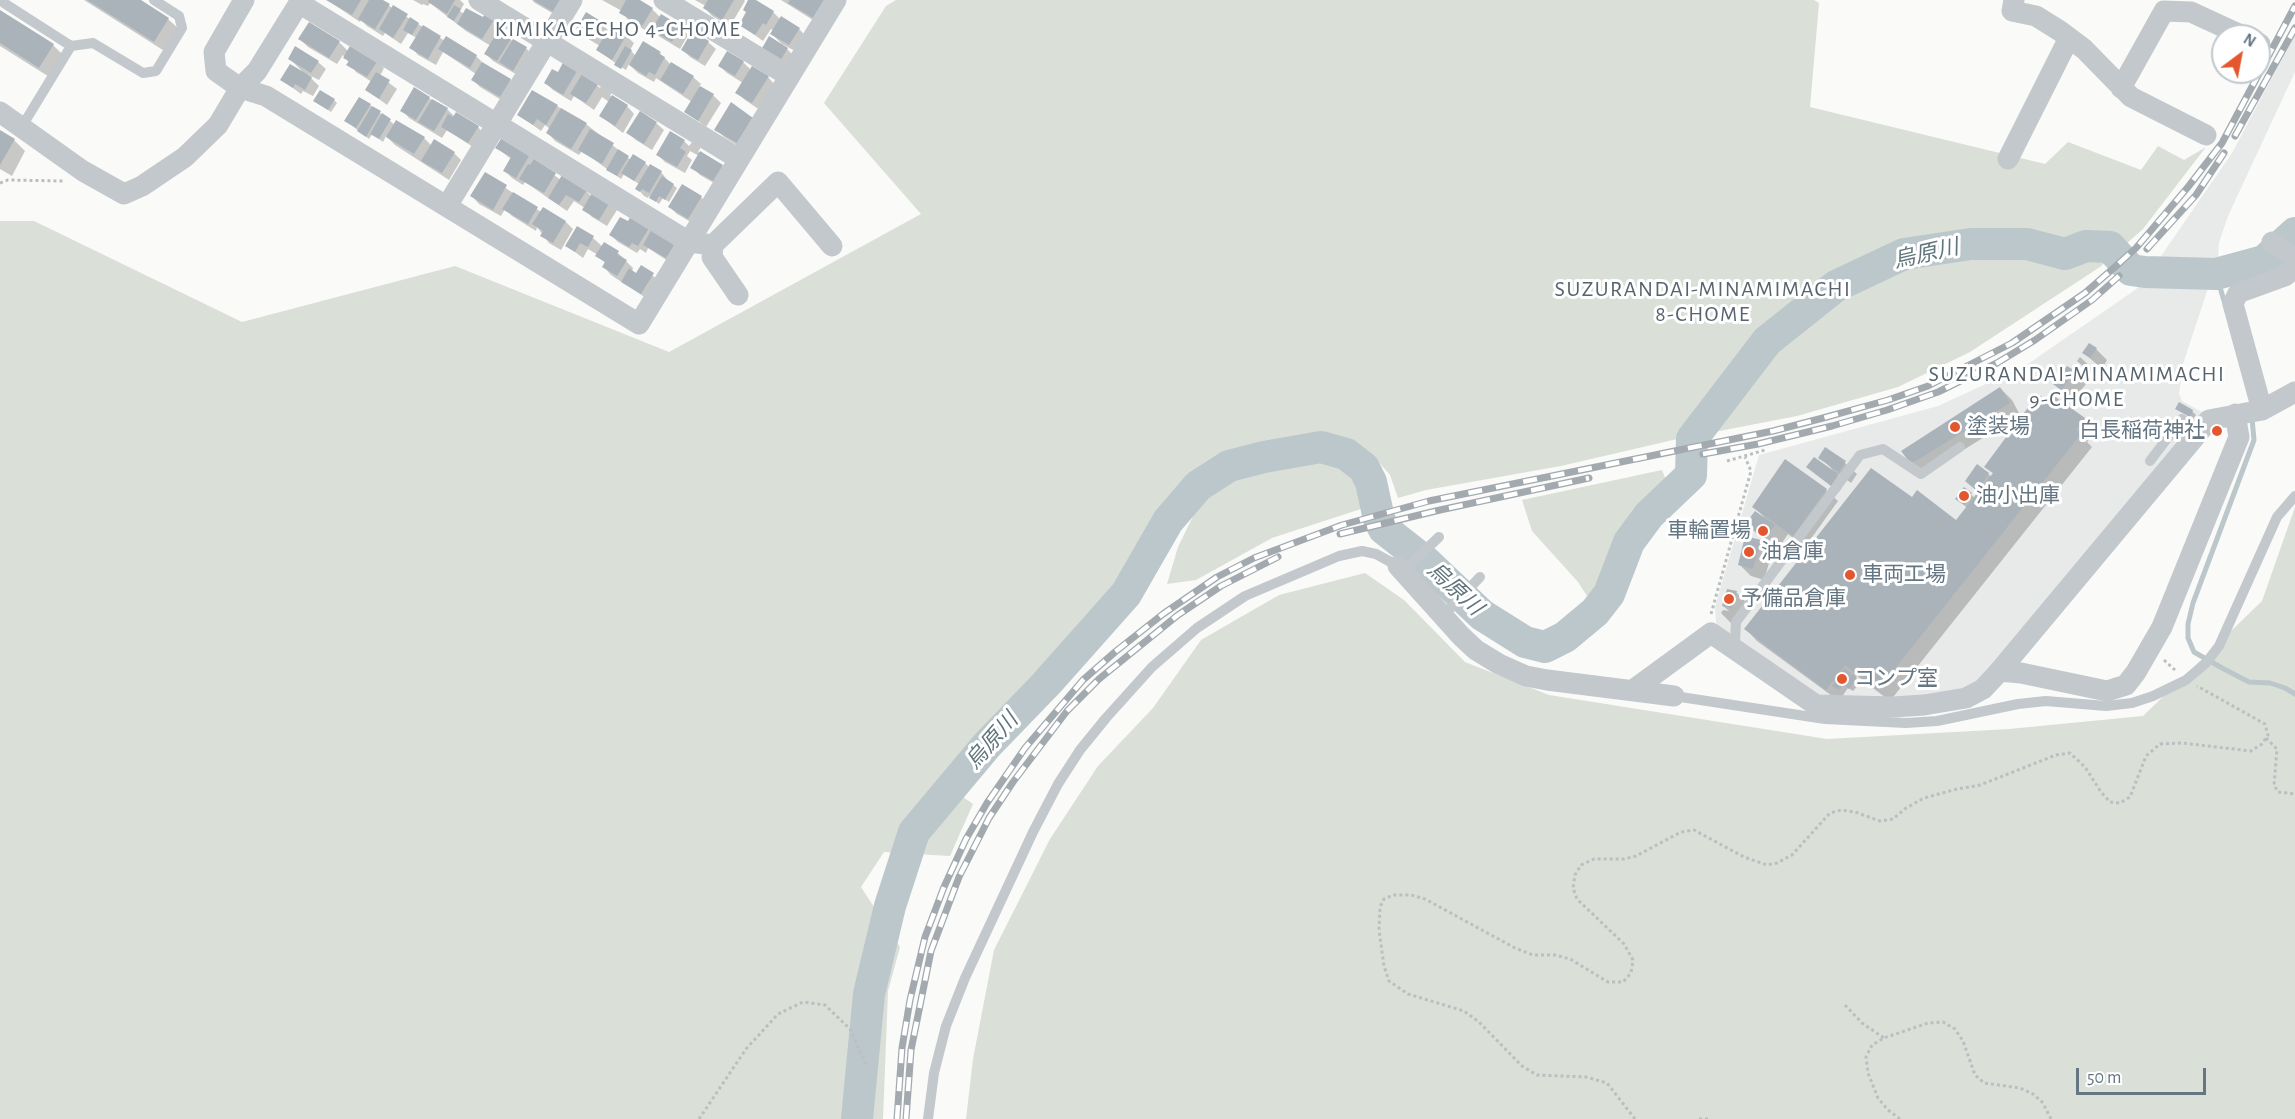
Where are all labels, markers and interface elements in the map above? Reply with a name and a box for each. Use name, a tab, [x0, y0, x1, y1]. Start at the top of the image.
district label: KIMIKAGECHO 4-CHOME	[495, 16, 741, 42]
north arrow	[2211, 24, 2271, 84]
text: N	[2241, 31, 2258, 50]
water label: 烏原川	[1891, 234, 1961, 274]
district label: SUZURANDAI-MINAMIMACHI 8-CHOME	[1555, 276, 1851, 328]
district label: SUZURANDAI-MINAMIMACHI 9-CHOME	[1929, 361, 2225, 412]
place label: 塗装場	[1967, 414, 2030, 440]
place label: 白長稲荷神社	[2079, 418, 2205, 444]
marker: 塗装場	[1948, 420, 1962, 434]
marker: 白長稲荷神社	[2210, 424, 2224, 438]
place label: 油小出庫	[1976, 483, 2060, 509]
marker: 油小出庫	[1957, 489, 1971, 503]
place label: 車輪置場	[1667, 518, 1751, 544]
marker: 車輪置場	[1756, 524, 1770, 538]
place label: 油倉庫	[1761, 539, 1824, 565]
marker: 油倉庫	[1742, 545, 1756, 559]
water label: 烏原川	[1422, 557, 1488, 621]
place label: 車両工場	[1862, 562, 1946, 588]
marker: 車両工場	[1843, 568, 1857, 582]
place label: 予備品倉庫	[1741, 586, 1846, 612]
marker: 予備品倉庫	[1722, 592, 1736, 606]
place label: コンプ室	[1854, 666, 1938, 692]
marker: コンプ室	[1835, 672, 1849, 686]
water label: 烏原川	[960, 707, 1024, 775]
scale bar	[2079, 1056, 2210, 1094]
text: 50 m	[2087, 1069, 2121, 1087]

